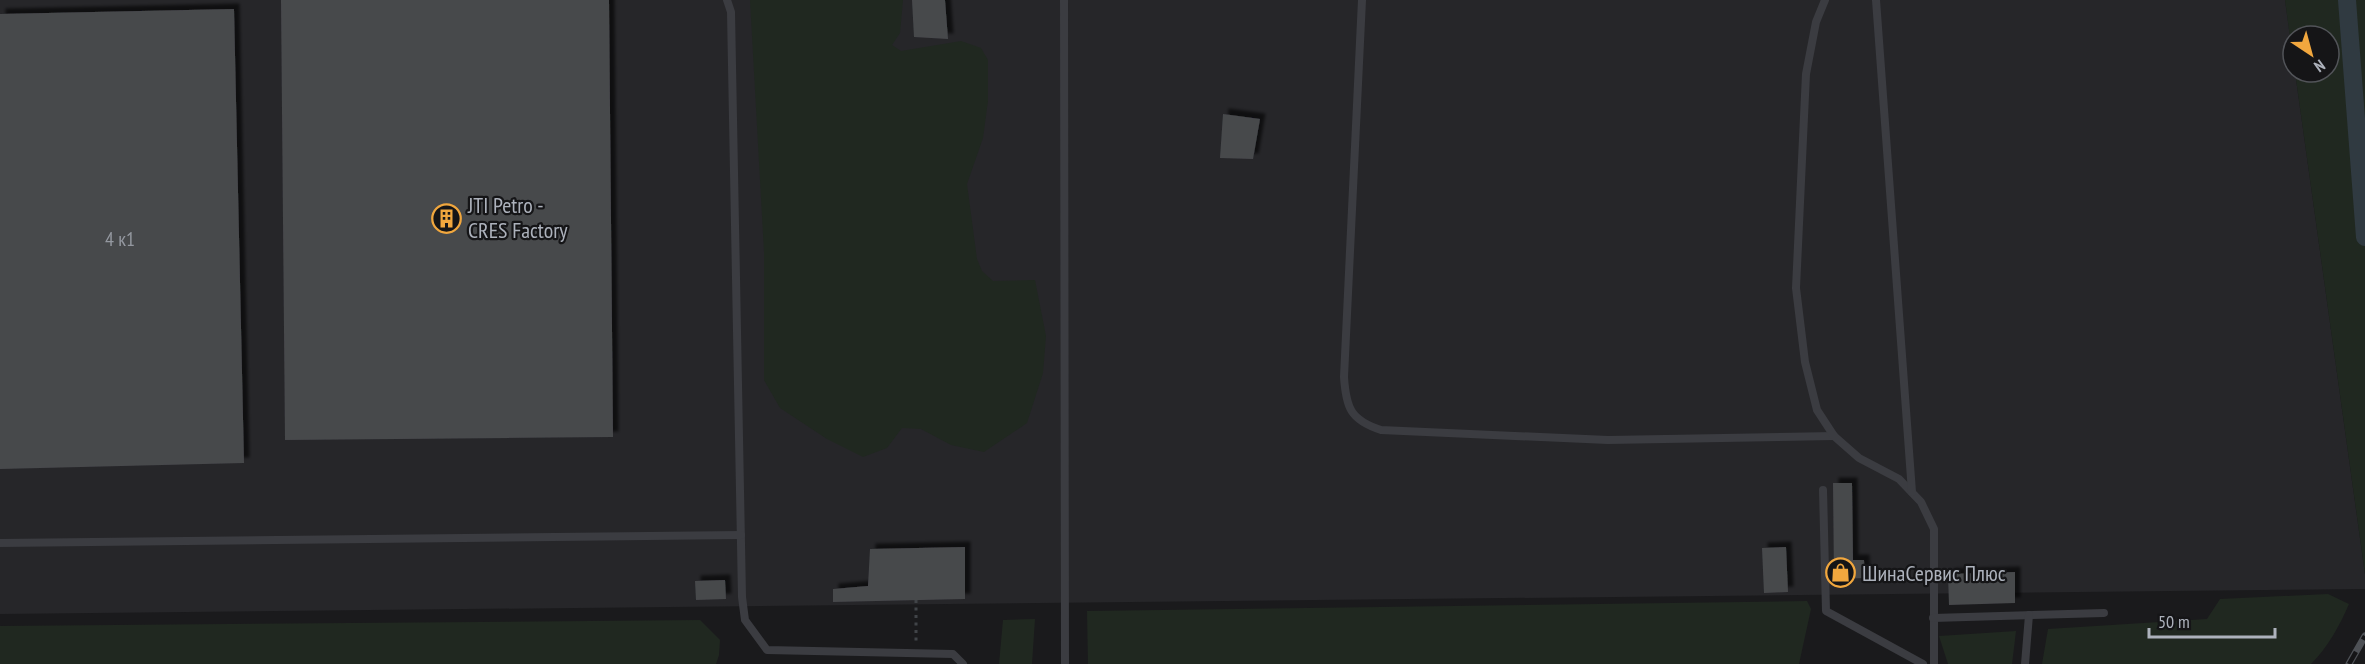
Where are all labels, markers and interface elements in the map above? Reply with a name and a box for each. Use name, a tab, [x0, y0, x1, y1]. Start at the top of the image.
north arrow	[2281, 24, 2341, 84]
text: N	[2310, 56, 2329, 77]
place label: JTI Petro - CRES Factory	[467, 191, 568, 244]
building icon: JTI Petro - CRES Factory	[431, 202, 463, 234]
house number: 4 к1	[105, 226, 135, 252]
shop icon: ШинаСервис Плюс	[1825, 557, 1857, 589]
place label: ШинаСервис Плюс	[1862, 559, 2006, 587]
scale bar	[2149, 601, 2275, 639]
text: 50 m	[2158, 610, 2190, 633]

